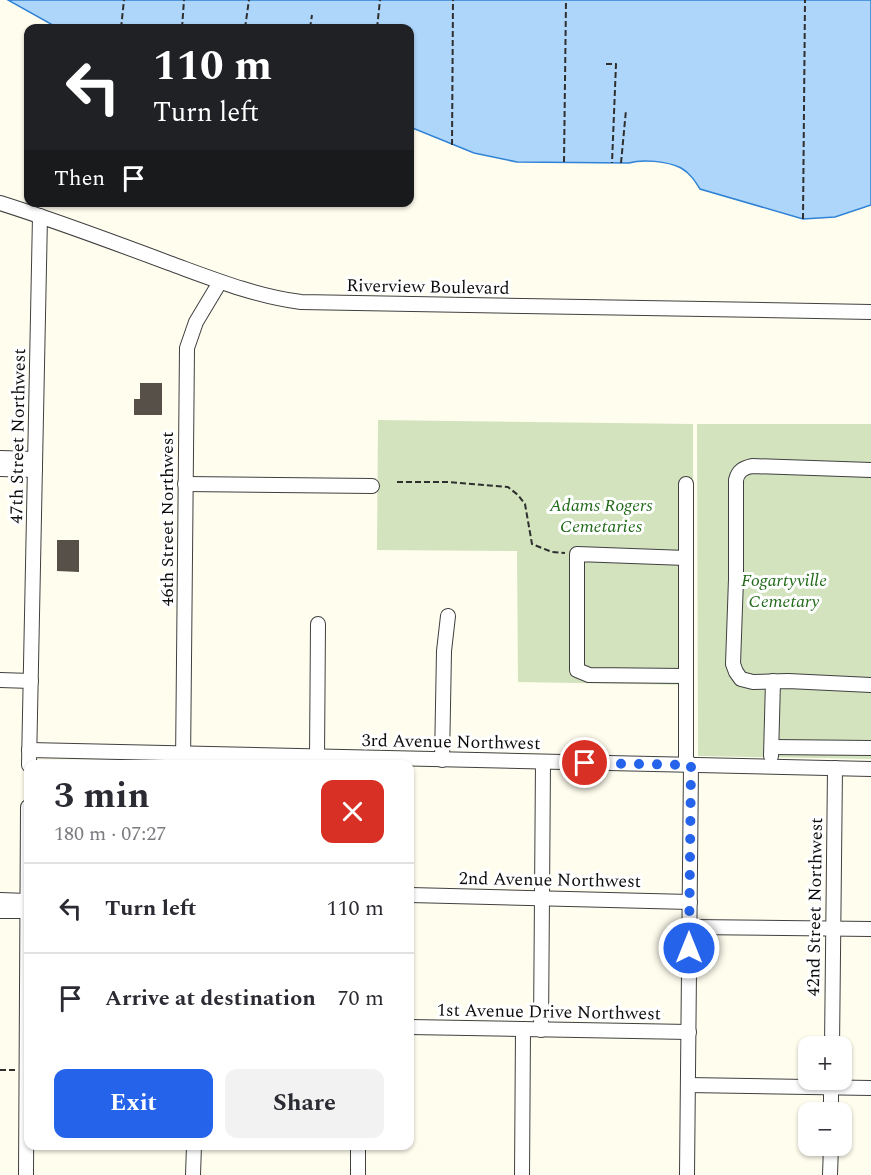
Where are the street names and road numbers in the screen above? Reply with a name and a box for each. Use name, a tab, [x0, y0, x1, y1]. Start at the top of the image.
street label: Riverview Boulevard	[346, 272, 510, 302]
street label: 47th Street Northwest	[3, 348, 33, 524]
street label: 46th Street Northwest	[154, 431, 181, 607]
street label: 3rd Avenue Northwest	[361, 727, 541, 757]
street label: 42nd Street Northwest	[800, 817, 830, 997]
street label: 2nd Avenue Northwest	[459, 865, 641, 895]
street label: 1st Avenue Drive Northwest	[437, 997, 661, 1027]

